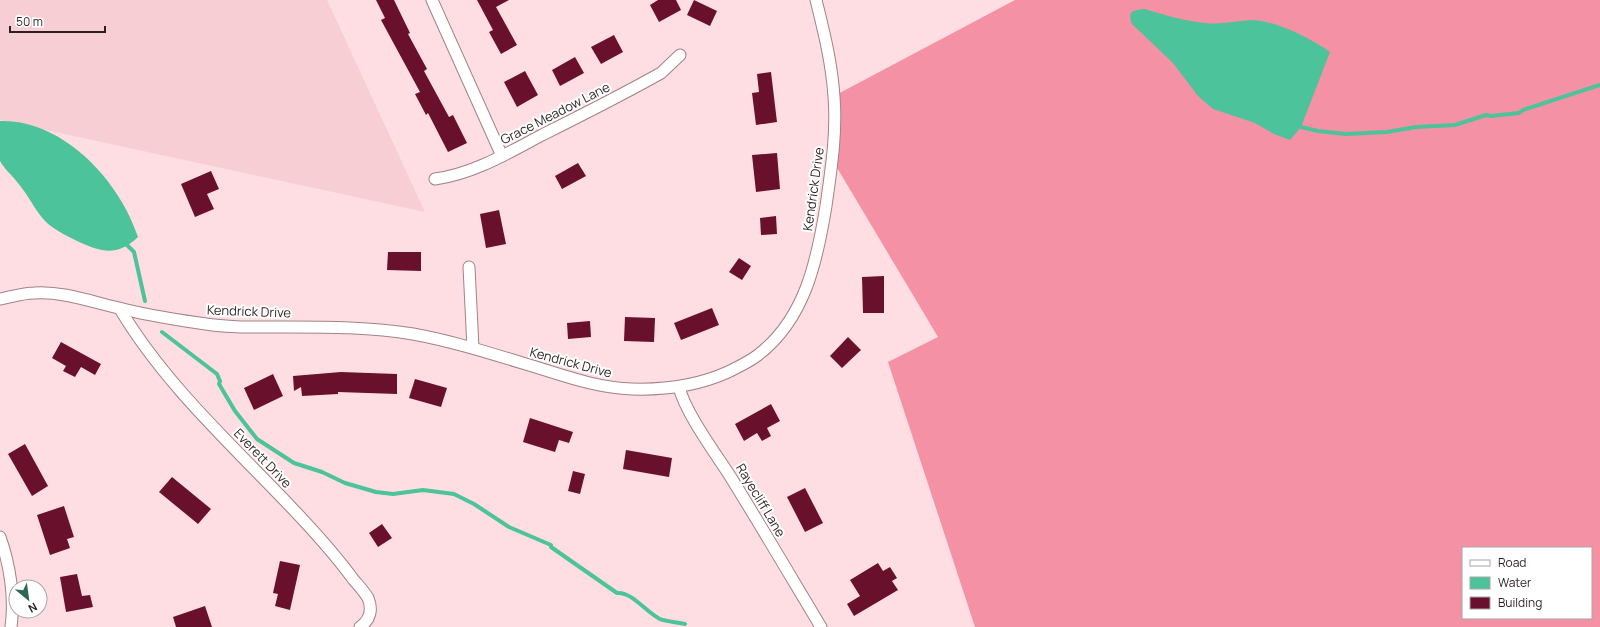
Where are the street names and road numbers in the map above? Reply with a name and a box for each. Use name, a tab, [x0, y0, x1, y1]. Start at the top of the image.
street label: Grace Meadow Lane	[497, 77, 613, 148]
street label: Kendrick Drive	[798, 146, 828, 232]
street label: Kendrick Drive	[207, 301, 292, 321]
street label: Kendrick Drive	[528, 342, 614, 382]
street label: Everett Drive	[230, 424, 296, 492]
street label: Rayecliff Lane	[732, 460, 790, 540]

